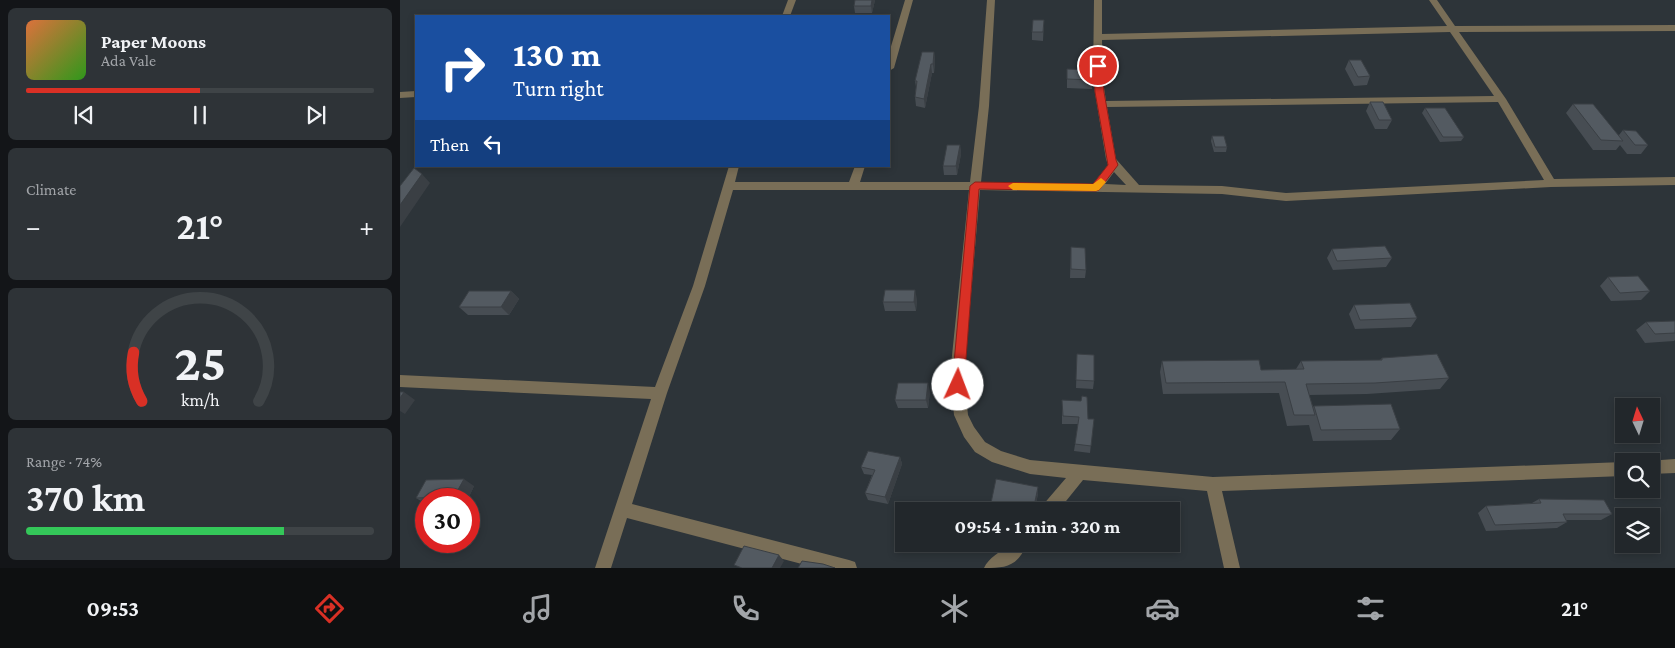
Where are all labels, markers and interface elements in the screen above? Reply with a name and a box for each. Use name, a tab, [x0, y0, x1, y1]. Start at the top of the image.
text: Paper Moons	[101, 31, 206, 52]
icon: right	[430, 35, 495, 100]
text: 130 m	[513, 35, 601, 74]
pin	[1077, 45, 1119, 87]
text: Ada Vale	[101, 52, 156, 69]
icon: arrive	[1084, 52, 1112, 80]
text: Turn right	[513, 76, 604, 101]
icon: previous	[70, 101, 98, 129]
icon: pause	[186, 101, 214, 129]
icon: next	[302, 101, 330, 129]
icon: left	[479, 130, 507, 158]
text: Then	[430, 134, 469, 155]
text: Climate	[26, 181, 76, 198]
text: 21°	[176, 205, 224, 247]
text: −	[26, 211, 41, 242]
text: +	[359, 211, 374, 242]
text: 25	[174, 333, 226, 391]
position arrow	[931, 358, 983, 410]
text: km/h	[181, 390, 220, 410]
north arrow	[1615, 398, 1660, 442]
map controls	[1615, 398, 1660, 553]
text: Range · 74%	[26, 453, 102, 470]
button: search	[1615, 453, 1660, 498]
text: 370 km	[26, 477, 145, 519]
speed limit sign: 30	[415, 488, 480, 553]
button: layers	[1615, 508, 1660, 553]
text: 09:54 · 1 min · 320 m	[955, 516, 1120, 537]
icon: directions	[312, 591, 347, 626]
icon: music	[520, 591, 555, 626]
icon: phone	[728, 591, 763, 626]
icon: climate	[937, 591, 972, 626]
icon: car	[1145, 591, 1180, 626]
icon: filters	[1353, 591, 1388, 626]
text: 09:53	[87, 596, 139, 621]
text: 21°	[1561, 596, 1588, 621]

